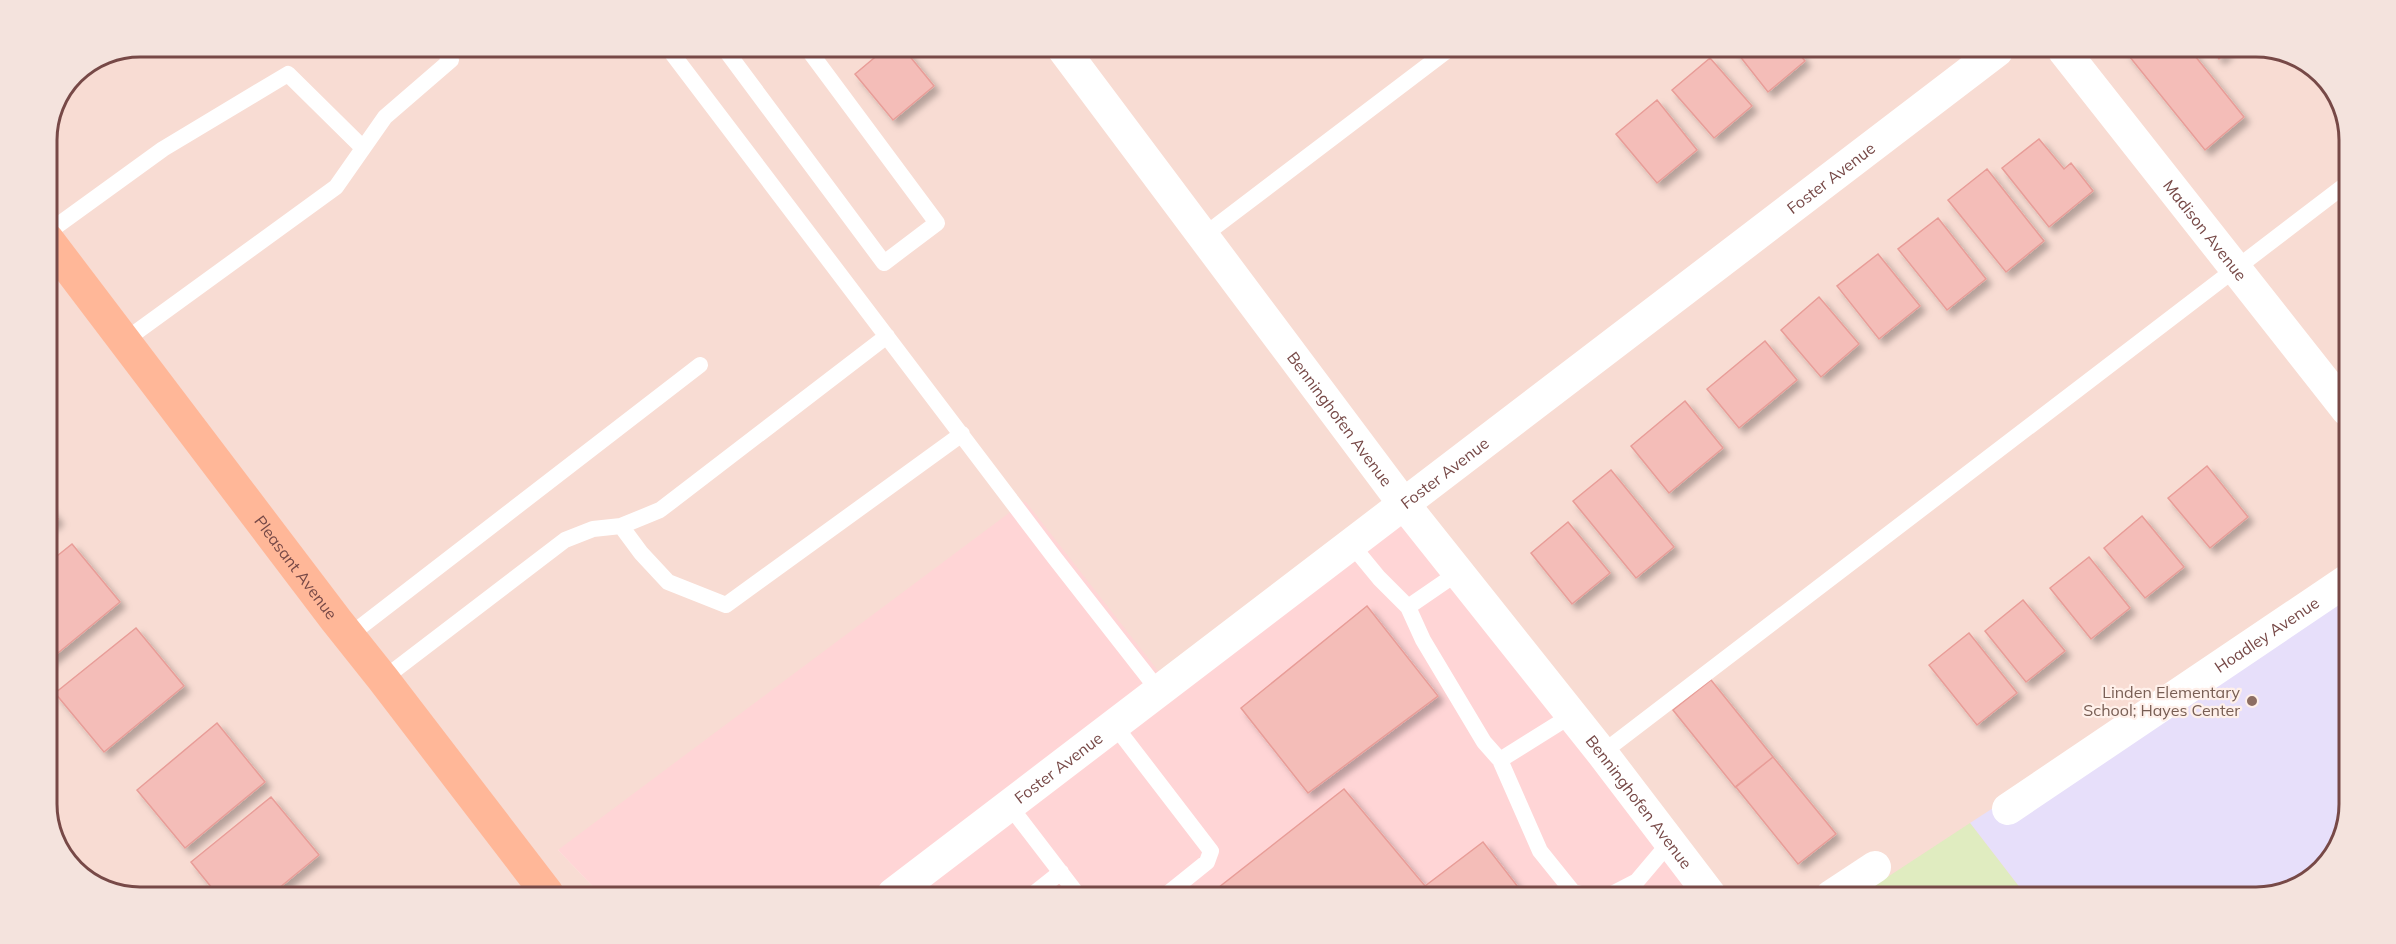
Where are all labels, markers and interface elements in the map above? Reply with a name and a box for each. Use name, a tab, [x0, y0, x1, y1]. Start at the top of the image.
street label: Foster Avenue	[1783, 138, 1879, 218]
street label: Madison Avenue	[2159, 175, 2251, 285]
street label: Benninghofen Avenue	[1283, 348, 1397, 490]
street label: Foster Avenue	[1396, 433, 1493, 513]
street label: Pleasant Avenue	[250, 511, 342, 623]
street label: Hoadley Avenue	[2211, 592, 2323, 677]
place label: Linden Elementary School; Hayes Center	[2083, 682, 2240, 720]
marker: Linden Elementary School; Hayes Center	[2245, 694, 2259, 708]
street label: Foster Avenue	[1010, 728, 1106, 808]
street label: Benninghofen Avenue	[1582, 731, 1696, 873]

